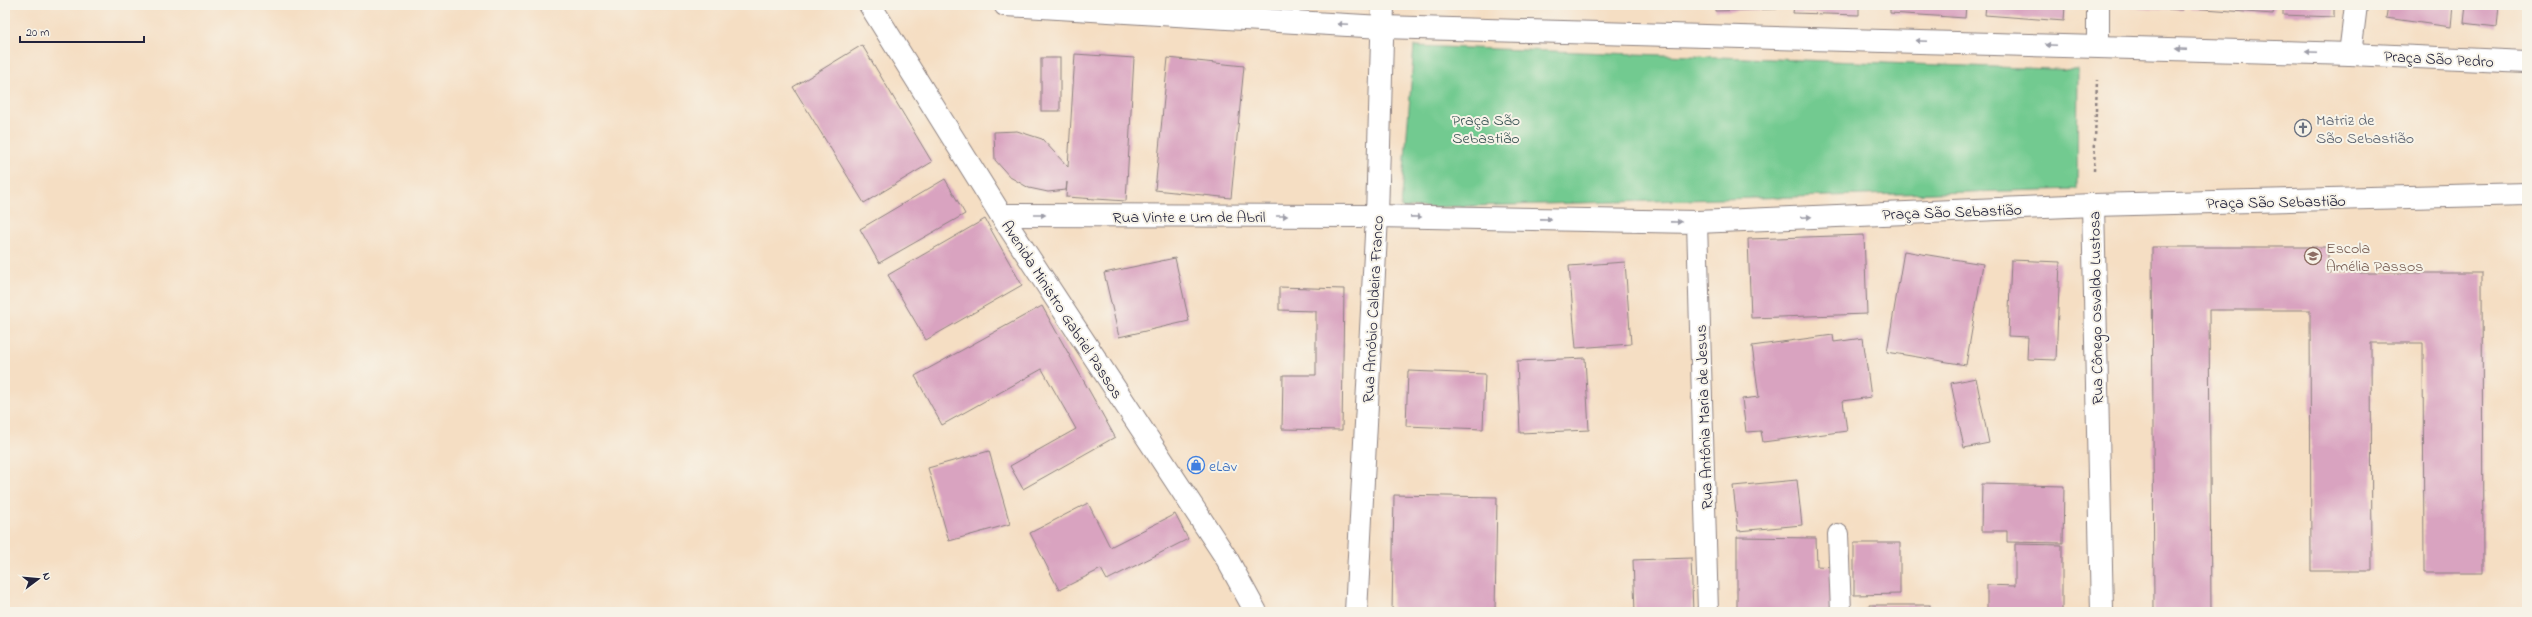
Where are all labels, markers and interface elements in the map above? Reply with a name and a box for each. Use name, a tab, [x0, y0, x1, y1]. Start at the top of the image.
scale bar	[20, 18, 144, 44]
one-way arrow	[1337, 21, 1349, 28]
text: 20 m	[26, 24, 49, 42]
one-way arrow	[1915, 38, 1927, 45]
one-way arrow	[2044, 42, 2057, 48]
one-way arrow	[2175, 45, 2187, 52]
street label: Praça São Pedro	[2383, 45, 2494, 75]
one-way arrow	[2305, 49, 2317, 56]
park label: Praça São Sebastião	[1452, 109, 1520, 151]
place label: Matriz de São Sebastião	[2316, 109, 2414, 151]
church icon: Matriz de São Sebastião	[2293, 118, 2313, 138]
street label: Praça São Sebastião	[2206, 190, 2346, 216]
street label: Praça São Sebastião	[1882, 199, 2022, 227]
street label: Rua Vinte e Um de Abril	[1113, 206, 1266, 230]
street label: Rua Cônego Osvaldo Lustosa	[2083, 211, 2111, 405]
one-way arrow	[1034, 212, 1047, 218]
one-way arrow	[1276, 213, 1289, 219]
one-way arrow	[1410, 214, 1423, 220]
one-way arrow	[1800, 214, 1812, 221]
street label: Rua Arnóbio Caldeira Franco	[1357, 215, 1391, 403]
street label: Avenida Ministro Gabriel Passos	[994, 216, 1128, 404]
one-way arrow	[1540, 216, 1553, 222]
one-way arrow	[1670, 218, 1682, 225]
place label: Escola Amélia Passos	[2326, 237, 2423, 279]
school or university icon: Escola Amélia Passos	[2303, 246, 2323, 266]
street label: Rua Antônia Maria de Jesus	[1690, 324, 1720, 510]
shop icon: eLav	[1186, 455, 1206, 475]
place label: eLav	[1209, 455, 1238, 479]
north arrow	[18, 559, 58, 599]
text: N	[38, 571, 55, 582]

